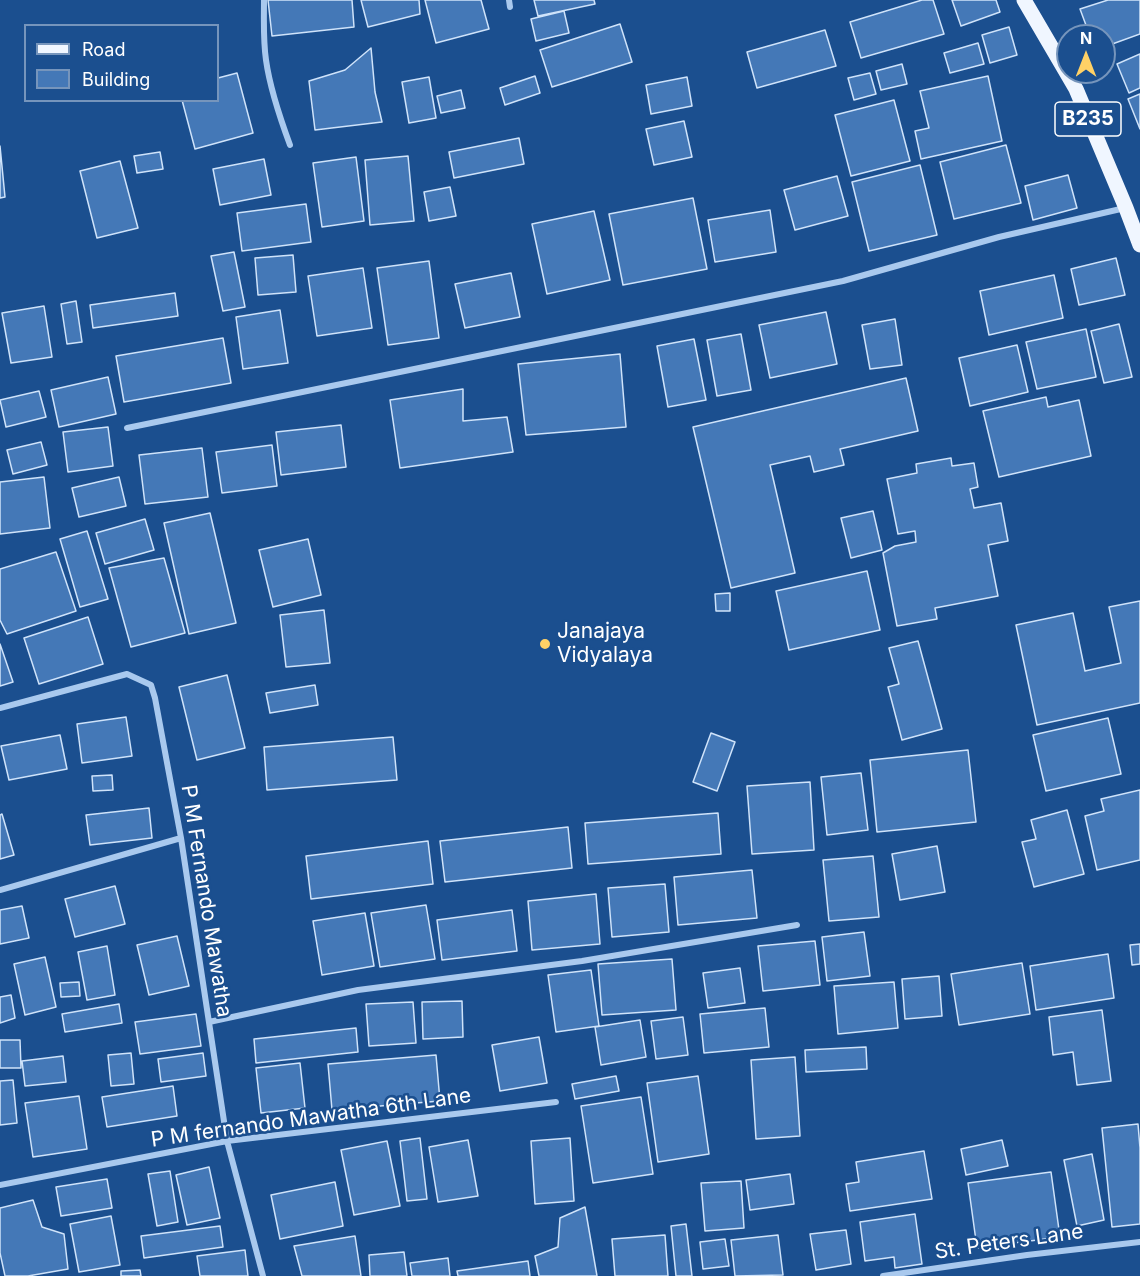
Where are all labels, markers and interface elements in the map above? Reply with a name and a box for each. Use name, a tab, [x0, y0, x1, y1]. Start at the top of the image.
legend	[24, 24, 219, 102]
north arrow	[1056, 24, 1116, 84]
text: N	[1080, 28, 1092, 48]
text: Road	[82, 39, 125, 60]
text: Building	[82, 69, 150, 90]
road number: B235	[1055, 102, 1121, 136]
place label: Janajaya Vidyalaya	[557, 619, 653, 669]
marker: Janajaya Vidyalaya	[538, 637, 552, 651]
street label: P M Fernando Mawatha	[175, 783, 237, 1019]
street label: P M fernando Mawatha 6th Lane	[149, 1083, 473, 1153]
street label: St. Peters Lane	[933, 1219, 1085, 1265]

